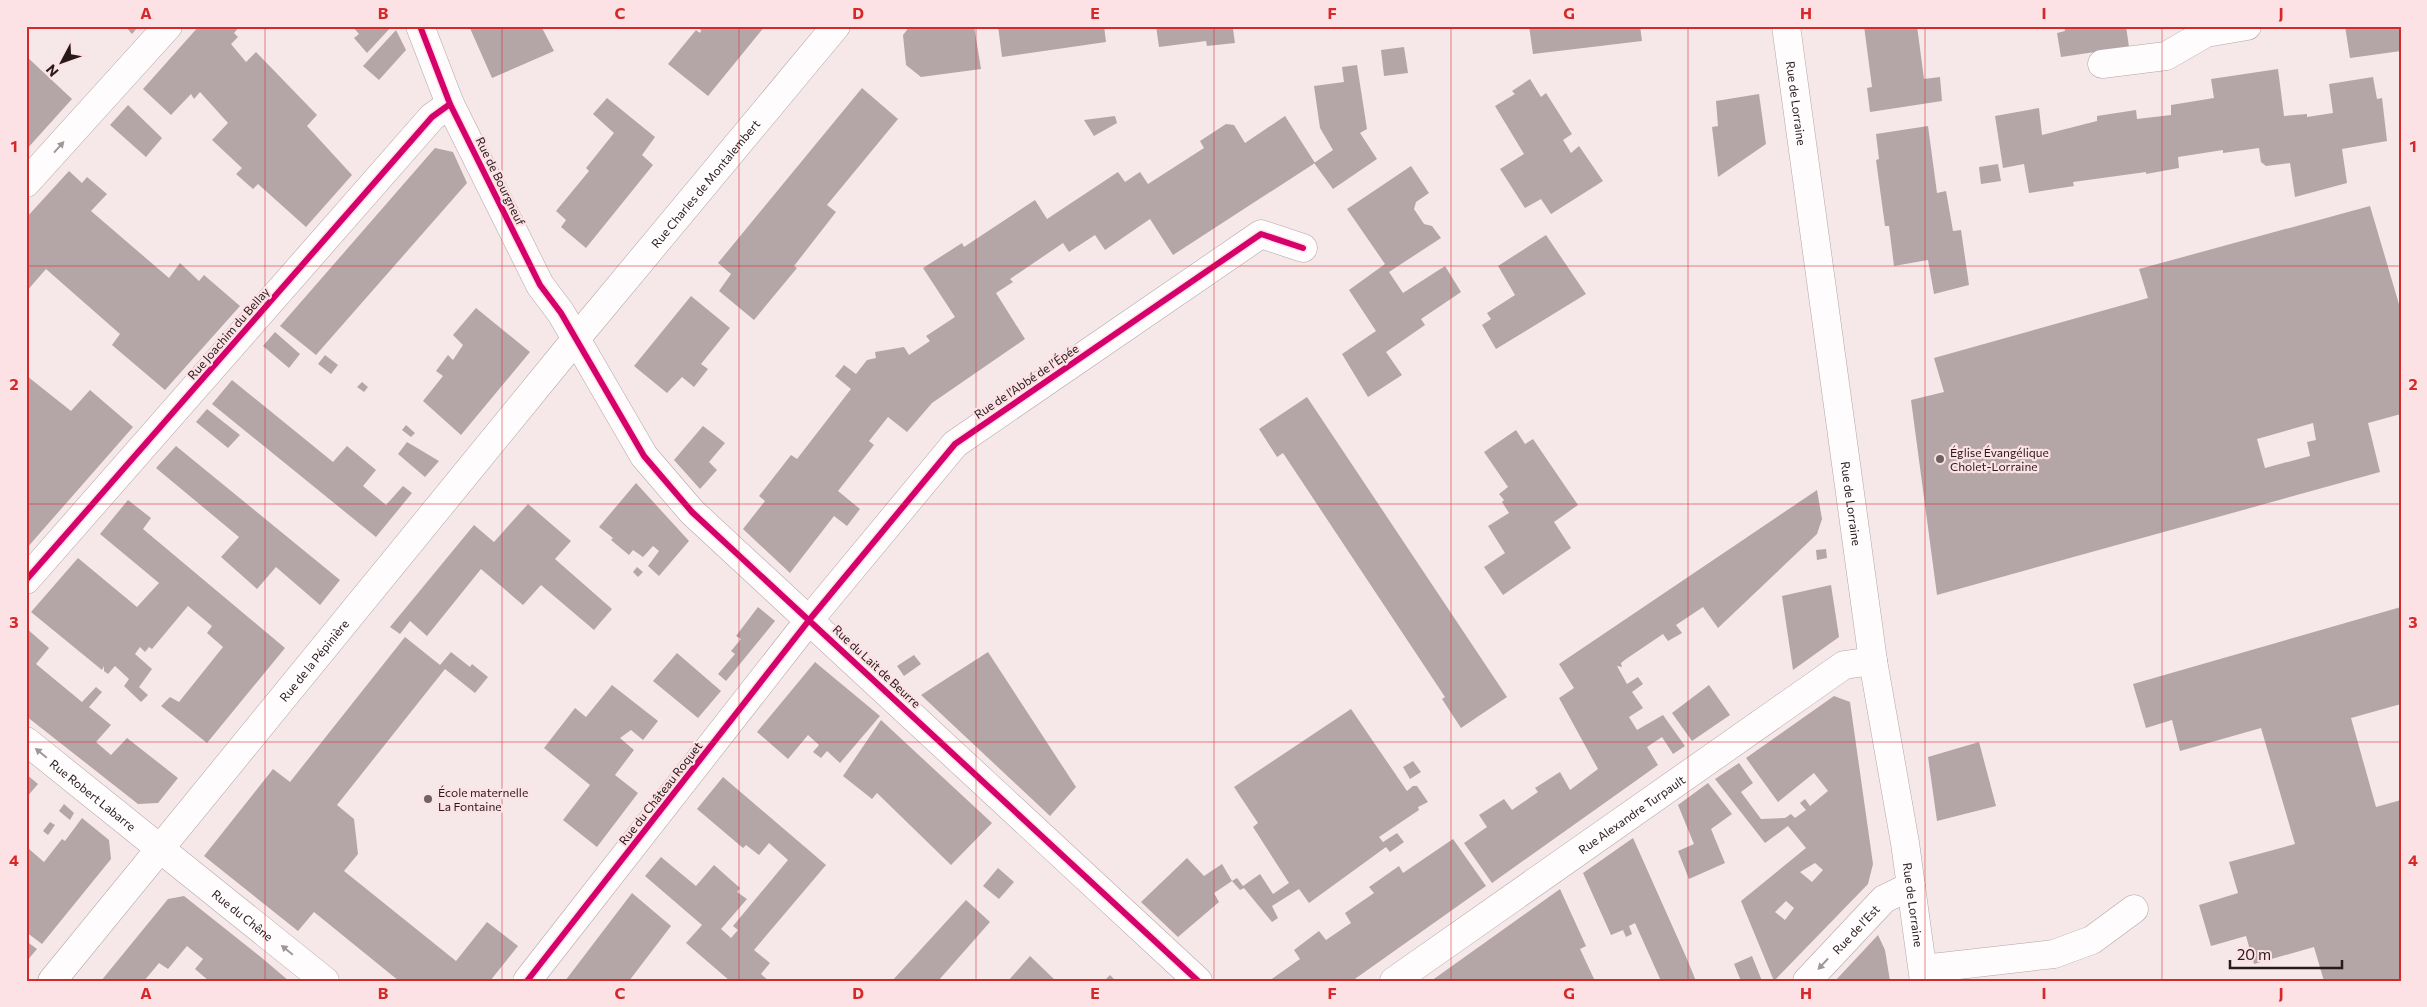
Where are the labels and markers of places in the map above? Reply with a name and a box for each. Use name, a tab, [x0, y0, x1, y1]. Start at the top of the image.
place label: Église Évangélique Cholet-Lorraine	[1950, 445, 2049, 473]
marker: Église Évangélique Cholet-Lorraine	[1934, 453, 1946, 465]
place label: École maternelle La Fontaine	[438, 785, 528, 813]
marker: École maternelle La Fontaine	[422, 793, 434, 805]

